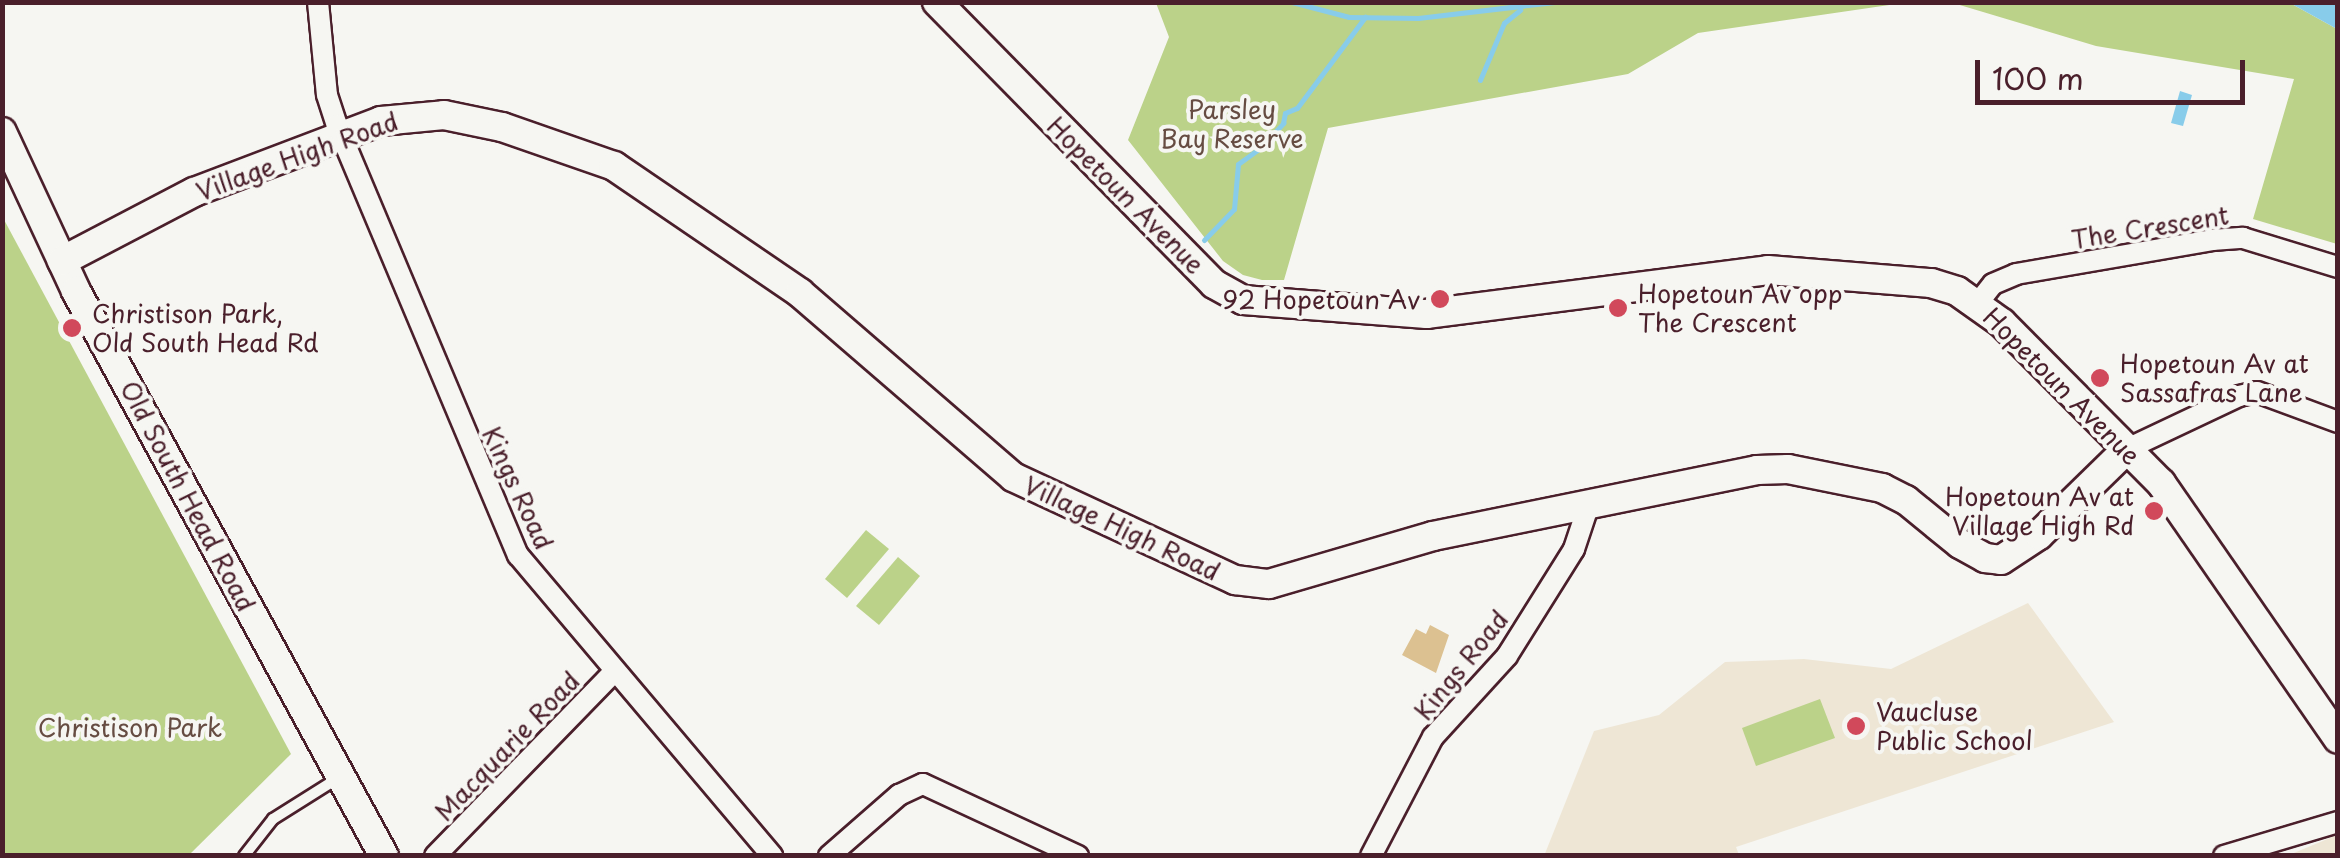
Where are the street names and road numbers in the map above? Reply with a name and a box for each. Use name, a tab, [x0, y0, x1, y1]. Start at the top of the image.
street label: Village High Road	[192, 106, 402, 206]
street label: Hopetoun Avenue	[1042, 111, 1210, 279]
street label: The Crescent	[2070, 200, 2230, 254]
street label: Hopetoun Avenue	[1978, 302, 2146, 470]
street label: Old South Head Road	[114, 375, 262, 617]
street label: Kings Road	[477, 422, 559, 554]
street label: Village High Road	[1019, 470, 1225, 586]
street label: Kings Road	[1408, 604, 1514, 726]
street label: Macquarie Road	[428, 665, 586, 827]

